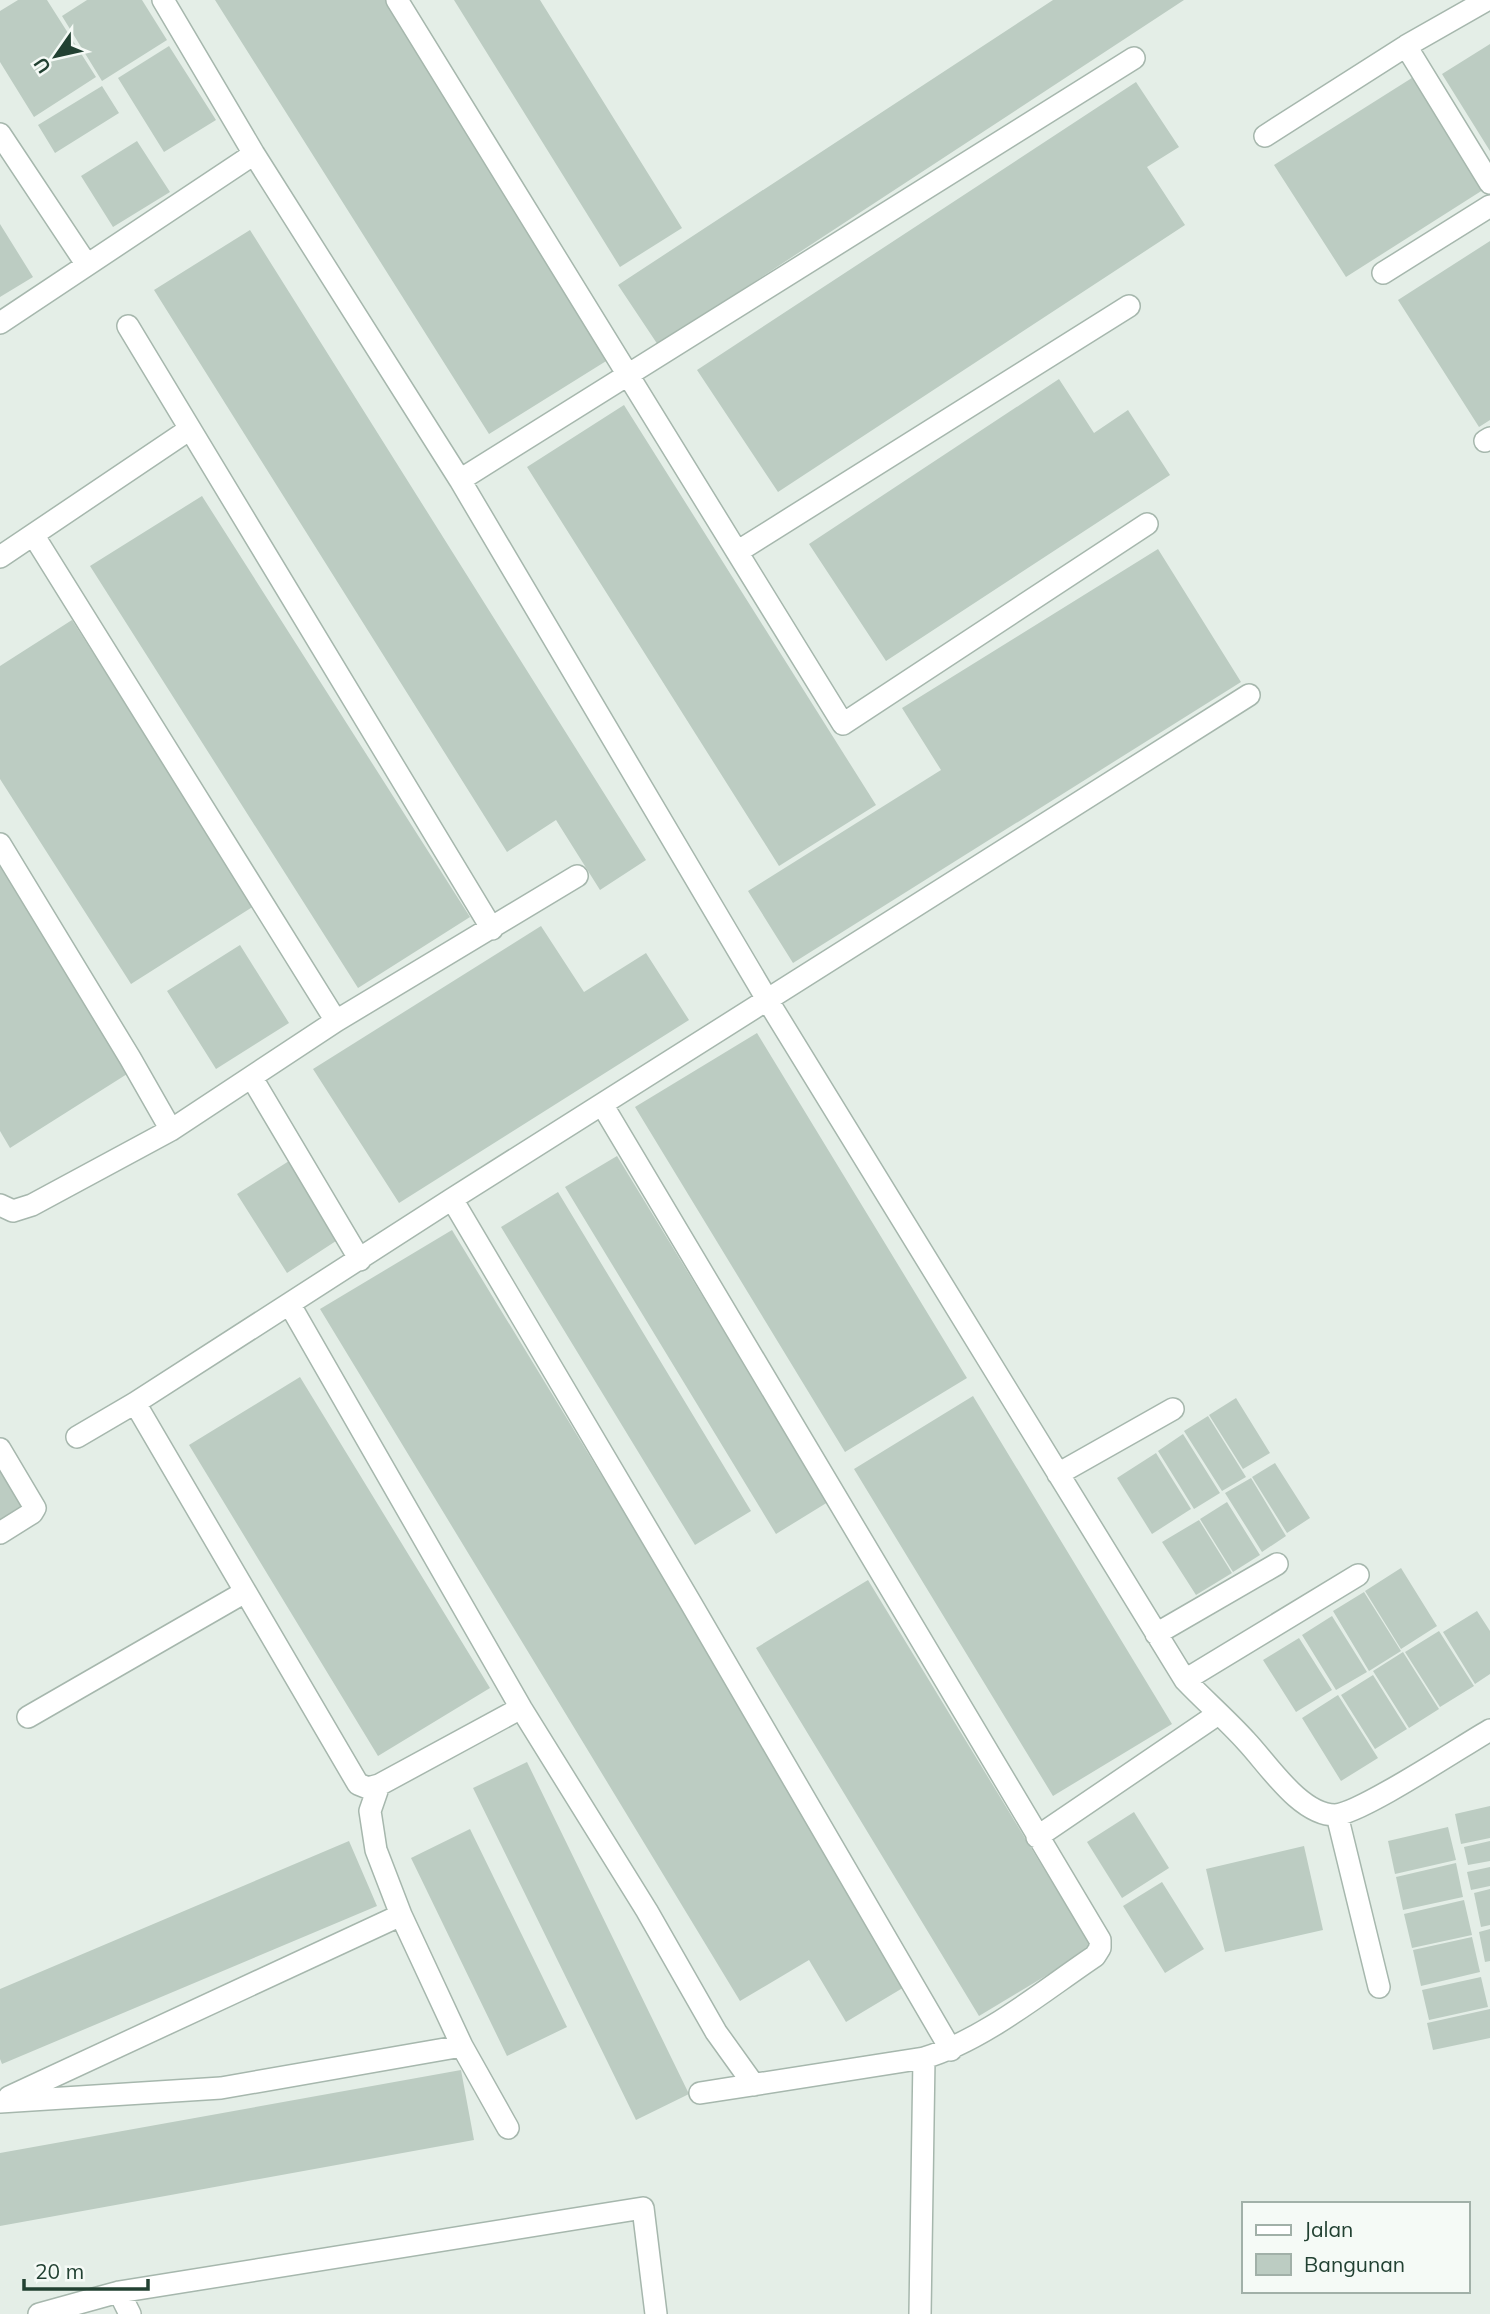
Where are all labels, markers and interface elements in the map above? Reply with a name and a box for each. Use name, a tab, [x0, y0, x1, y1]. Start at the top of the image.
north arrow	[21, 21, 91, 91]
text: U	[28, 53, 56, 78]
legend	[1242, 2202, 1469, 2293]
text: Jalan	[1304, 2216, 1353, 2242]
scale bar	[24, 2248, 149, 2292]
text: Bangunan	[1304, 2251, 1405, 2277]
text: 20 m	[35, 2258, 84, 2284]

